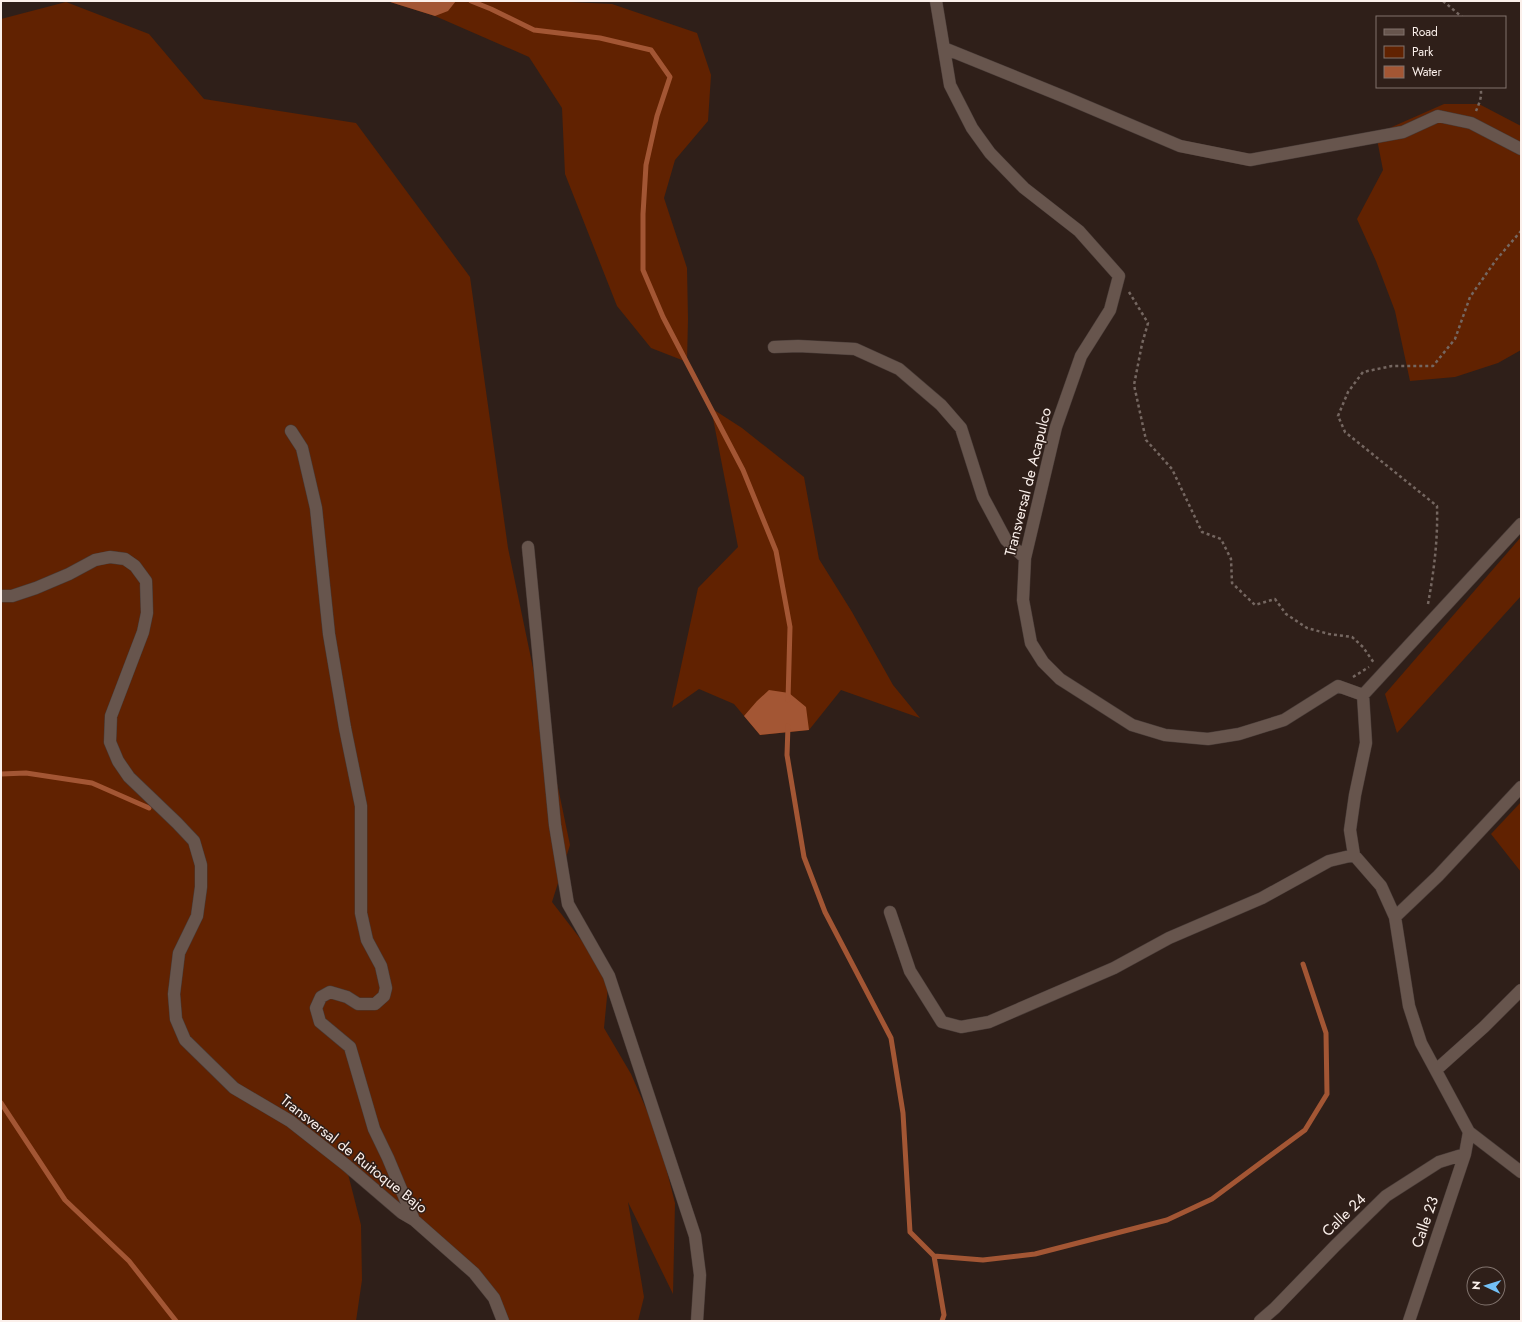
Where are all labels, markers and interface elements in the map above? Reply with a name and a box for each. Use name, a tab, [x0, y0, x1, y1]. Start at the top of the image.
legend	[1376, 16, 1506, 88]
text: Road	[1412, 23, 1438, 41]
text: Park	[1412, 43, 1434, 61]
text: Water	[1412, 63, 1443, 81]
street label: Transversal de Acapulco	[999, 405, 1057, 559]
street label: Transversal de Ruitoque Bajo	[276, 1090, 432, 1218]
street label: Calle 24	[1317, 1188, 1371, 1242]
street label: Calle 23	[1406, 1193, 1444, 1251]
north arrow	[1466, 1266, 1506, 1306]
text: N	[1468, 1280, 1484, 1290]

